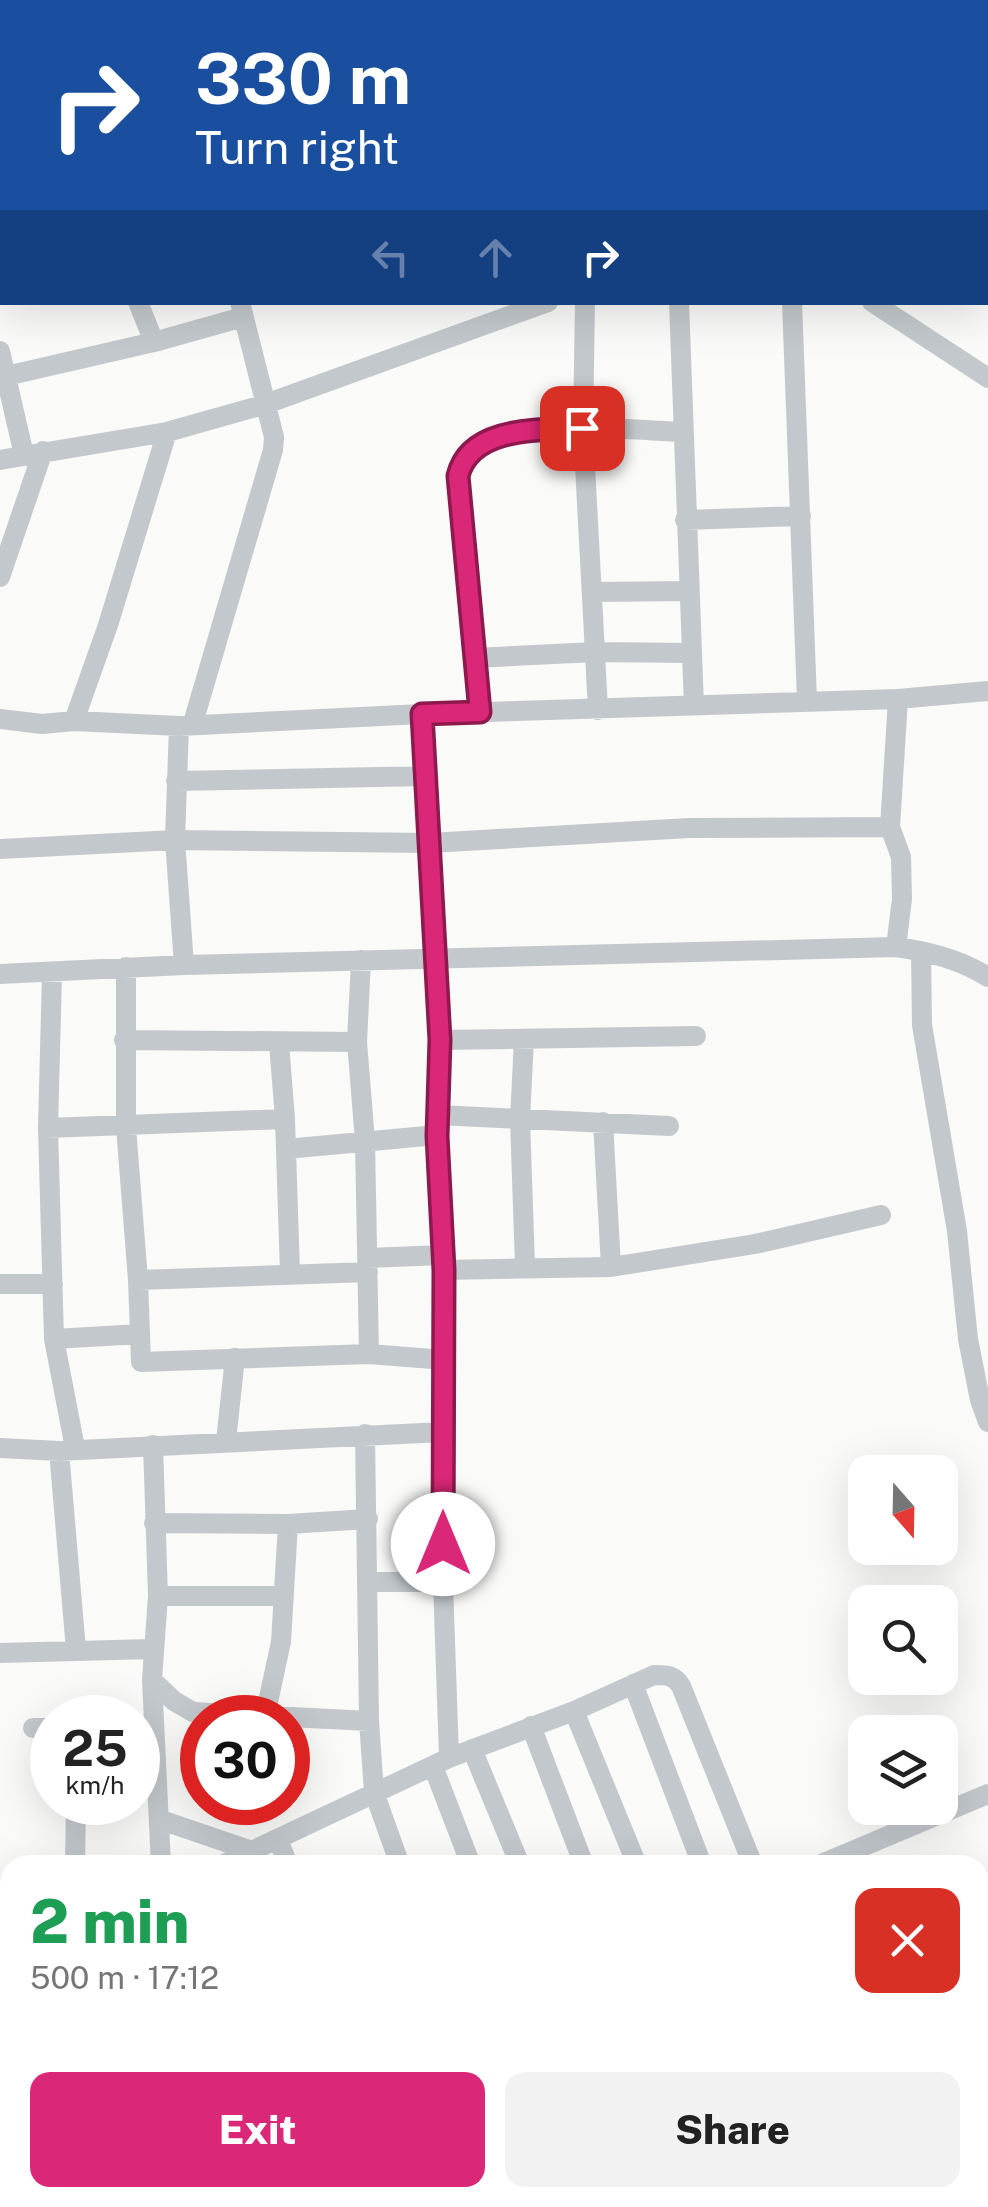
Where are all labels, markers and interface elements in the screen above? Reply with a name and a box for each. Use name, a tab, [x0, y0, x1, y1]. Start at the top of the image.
text: 330 m	[195, 37, 411, 120]
icon: right	[30, 40, 160, 170]
text: Turn right	[195, 121, 399, 174]
icon: left	[363, 230, 418, 285]
icon: ahead	[468, 230, 523, 285]
icon: right	[573, 230, 628, 285]
pin	[540, 386, 625, 471]
icon: arrive	[555, 401, 610, 456]
north arrow	[848, 1455, 958, 1565]
map controls	[848, 1455, 958, 1825]
position arrow	[391, 1492, 495, 1596]
button: search	[848, 1585, 958, 1695]
speed limit sign: 30	[180, 1695, 310, 1825]
button: layers	[848, 1715, 958, 1825]
text: 25	[62, 1718, 128, 1777]
text: km/h	[66, 1770, 124, 1800]
text: 2 min	[30, 1886, 189, 1957]
button: close	[855, 1888, 960, 1993]
text: 500 m · 17:12	[30, 1959, 219, 1996]
button: Exit	[30, 2072, 485, 2187]
button: Share	[505, 2072, 960, 2187]

